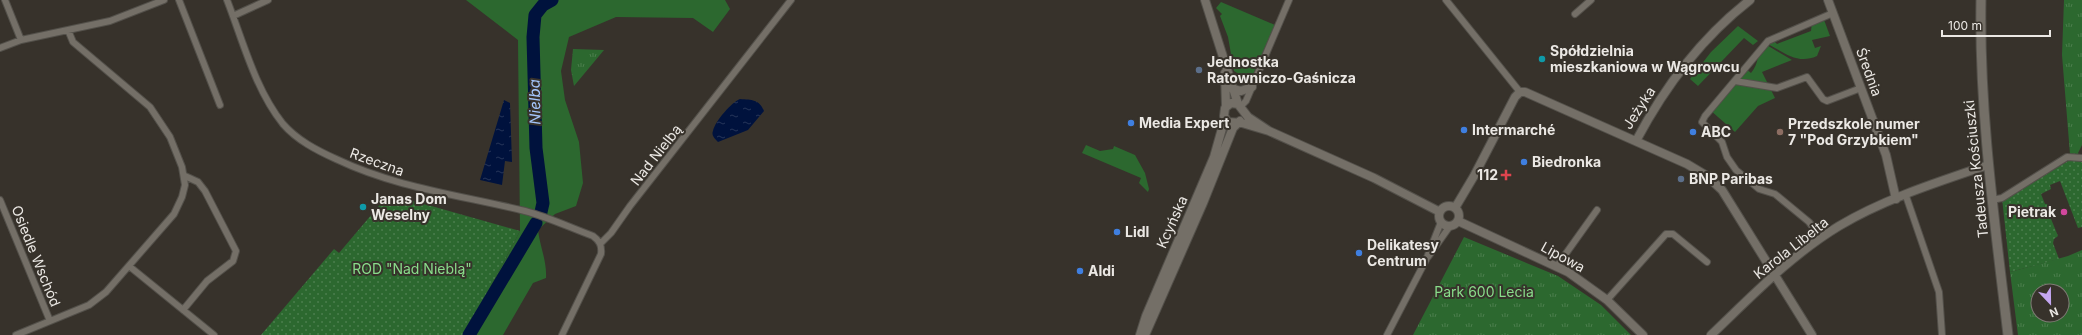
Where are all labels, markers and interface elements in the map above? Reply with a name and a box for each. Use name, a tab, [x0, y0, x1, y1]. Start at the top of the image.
scale bar	[1942, 12, 2050, 38]
text: 100 m	[1948, 18, 1982, 33]
place label: Spółdzielnia mieszkaniowa w Wągrowcu	[1550, 42, 1740, 75]
street label: Średnia	[1853, 45, 1886, 98]
place label: Jednostka Ratowniczo-Gaśnicza	[1207, 53, 1356, 86]
marker: Spółdzielnia mieszkaniowa w Wągrowcu	[1537, 54, 1547, 64]
marker: Jednostka Ratowniczo-Gaśnicza	[1194, 65, 1204, 75]
water label: Nielba	[525, 79, 544, 125]
street label: Jeżyka	[1619, 83, 1659, 132]
street label: Tadeusza Kościuszki	[1960, 99, 1991, 239]
place label: Media Expert	[1139, 114, 1229, 131]
place label: Przedszkole numer 7 "Pod Grzybkiem"	[1788, 115, 1920, 148]
marker: Media Expert	[1126, 118, 1136, 128]
street label: Nad Nielbą	[626, 121, 685, 189]
place label: Intermarché	[1472, 121, 1555, 138]
place label: ABC	[1701, 123, 1731, 140]
marker: Intermarché	[1459, 125, 1469, 135]
marker: ABC	[1688, 127, 1698, 137]
marker: Przedszkole numer 7 "Pod Grzybkiem"	[1775, 127, 1785, 137]
street label: Rzeczna	[348, 144, 407, 179]
place label: Biedronka	[1532, 153, 1601, 170]
marker: Biedronka	[1519, 157, 1529, 167]
place label: 112	[1477, 166, 1498, 183]
marker: 112	[1501, 170, 1511, 180]
place label: BNP Paribas	[1689, 170, 1773, 187]
marker: BNP Paribas	[1676, 174, 1686, 184]
place label: Janas Dom Weselny	[371, 190, 447, 223]
street label: Kcyńska	[1152, 193, 1191, 251]
marker: Janas Dom Weselny	[358, 202, 368, 212]
street label: Osiedle Wschód	[8, 203, 65, 309]
place label: Pietrak	[2008, 203, 2057, 220]
marker: Pietrak	[2059, 207, 2069, 217]
street label: Karola Libelta	[1750, 213, 1831, 282]
place label: Lidl	[1125, 223, 1149, 240]
marker: Lidl	[1112, 227, 1122, 237]
place label: Delikatesy Centrum	[1367, 236, 1439, 269]
street label: Lipowa	[1538, 238, 1588, 275]
marker: Delikatesy Centrum	[1354, 248, 1364, 258]
park label: ROD "Nad Nieblą"	[352, 260, 472, 277]
place label: Aldi	[1088, 262, 1115, 279]
marker: Aldi	[1075, 266, 1085, 276]
park label: Park 600 Lecia	[1434, 283, 1534, 300]
north arrow	[2030, 283, 2070, 323]
text: N	[2047, 304, 2060, 320]

